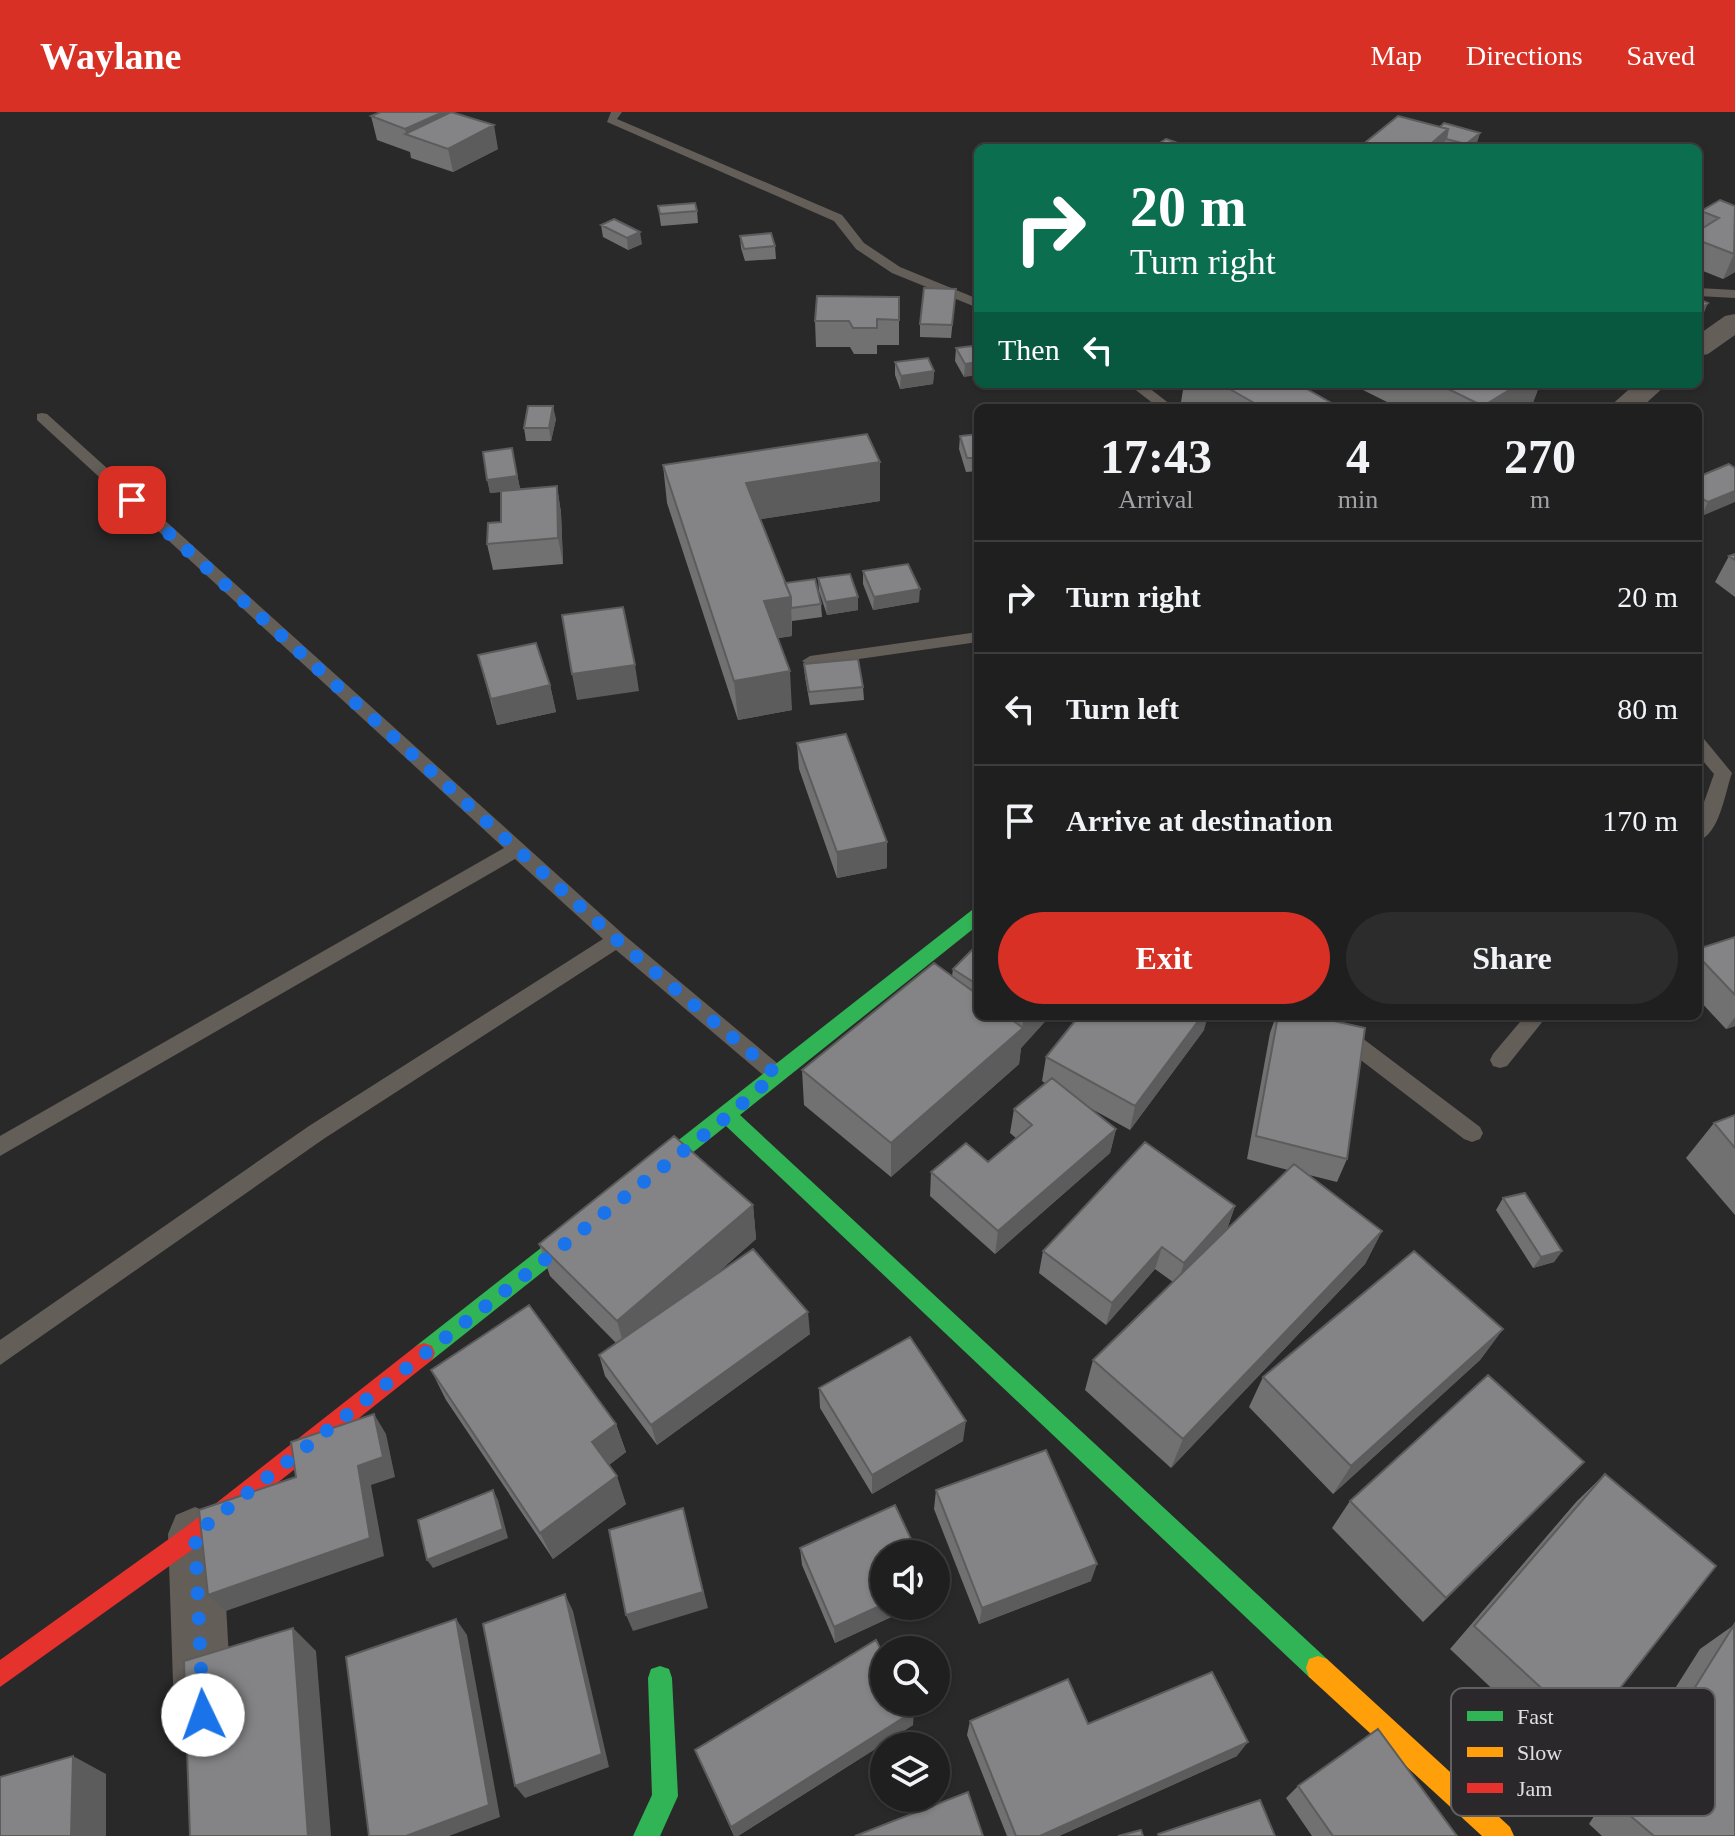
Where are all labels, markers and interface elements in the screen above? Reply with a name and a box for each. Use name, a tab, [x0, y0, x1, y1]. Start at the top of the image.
text: Waylane	[40, 35, 181, 77]
text: Map	[1371, 40, 1422, 71]
text: Directions	[1466, 40, 1583, 71]
text: Saved	[1627, 40, 1695, 71]
icon: right	[998, 176, 1102, 280]
text: 20 m	[1130, 176, 1247, 238]
text: Turn right	[1130, 242, 1276, 282]
icon: left	[1076, 328, 1120, 372]
text: Then	[998, 333, 1060, 366]
text: 17:43	[1100, 430, 1212, 483]
text: 4	[1346, 430, 1370, 483]
text: 270	[1504, 430, 1576, 483]
pin	[98, 466, 166, 534]
icon: arrive	[110, 478, 154, 522]
text: Arrival	[1118, 485, 1193, 514]
text: min	[1338, 485, 1378, 514]
text: m	[1530, 485, 1550, 514]
icon: right	[998, 575, 1042, 619]
text: Turn right	[1066, 580, 1201, 613]
text: 20 m	[1617, 580, 1678, 613]
icon: left	[998, 687, 1042, 731]
text: Turn left	[1066, 692, 1179, 725]
text: 80 m	[1617, 692, 1678, 725]
icon: arrive	[998, 799, 1042, 843]
text: Arrive at destination	[1066, 804, 1333, 837]
text: 170 m	[1602, 804, 1678, 837]
button: Exit	[998, 912, 1330, 1004]
button: Share	[1346, 912, 1678, 1004]
map controls	[870, 1540, 950, 1812]
button: sound	[870, 1540, 950, 1620]
button: search	[870, 1636, 950, 1716]
position arrow	[161, 1673, 245, 1757]
legend	[1451, 1688, 1715, 1816]
text: Fast	[1517, 1704, 1554, 1729]
button: layers	[870, 1732, 950, 1812]
text: Slow	[1517, 1740, 1562, 1765]
text: Jam	[1517, 1776, 1552, 1801]

